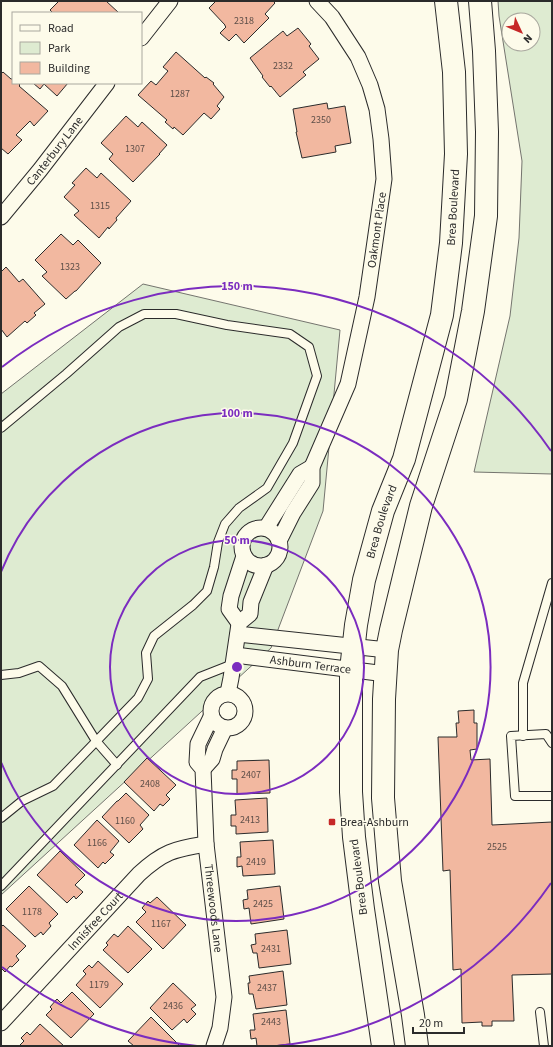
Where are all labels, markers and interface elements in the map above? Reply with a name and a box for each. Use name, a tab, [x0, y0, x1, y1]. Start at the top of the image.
legend	[12, 12, 142, 84]
north arrow	[501, 12, 541, 52]
house number: 2318	[234, 14, 254, 28]
text: Road	[48, 20, 74, 37]
text: N	[520, 31, 536, 46]
text: Park	[48, 40, 70, 57]
house number: 2332	[273, 59, 293, 73]
text: Building	[48, 60, 90, 77]
house number: 1287	[170, 87, 190, 101]
street label: Canterbury Lane	[22, 113, 87, 189]
house number: 2350	[311, 113, 331, 127]
house number: 1307	[125, 142, 145, 156]
street label: Brea Boulevard	[442, 169, 464, 246]
street label: Oakmont Place	[363, 191, 391, 269]
house number: 1315	[90, 199, 110, 213]
house number: 1323	[60, 260, 80, 274]
text: 150 m	[221, 278, 253, 295]
text: 100 m	[221, 405, 253, 422]
street label: Brea Boulevard	[362, 482, 401, 561]
text: 50 m	[224, 532, 250, 549]
street label: Ashburn Terrace	[269, 651, 352, 678]
centre of rings	[230, 660, 244, 674]
house number: 2407	[241, 768, 261, 782]
house number: 2408	[140, 777, 160, 791]
house number: 2413	[240, 813, 260, 827]
house number: 1160	[115, 814, 135, 828]
place label: Brea-Ashburn	[340, 814, 409, 831]
marker: Brea-Ashburn	[327, 817, 337, 827]
house number: 1166	[87, 836, 107, 850]
street label: Brea Boulevard	[346, 838, 372, 916]
house number: 2525	[487, 840, 507, 854]
house number: 2419	[246, 855, 266, 869]
street label: Threewoods Lane	[200, 863, 227, 954]
street label: Innisfree Court	[64, 888, 127, 954]
house number: 2425	[253, 897, 273, 911]
house number: 1178	[22, 905, 42, 919]
house number: 1167	[151, 917, 171, 931]
house number: 2431	[261, 942, 281, 956]
house number: 1179	[89, 978, 109, 992]
house number: 2437	[257, 981, 277, 995]
house number: 2436	[163, 999, 183, 1013]
scale bar	[413, 1009, 464, 1035]
house number: 2443	[261, 1015, 281, 1029]
text: 20 m	[419, 1015, 443, 1032]

